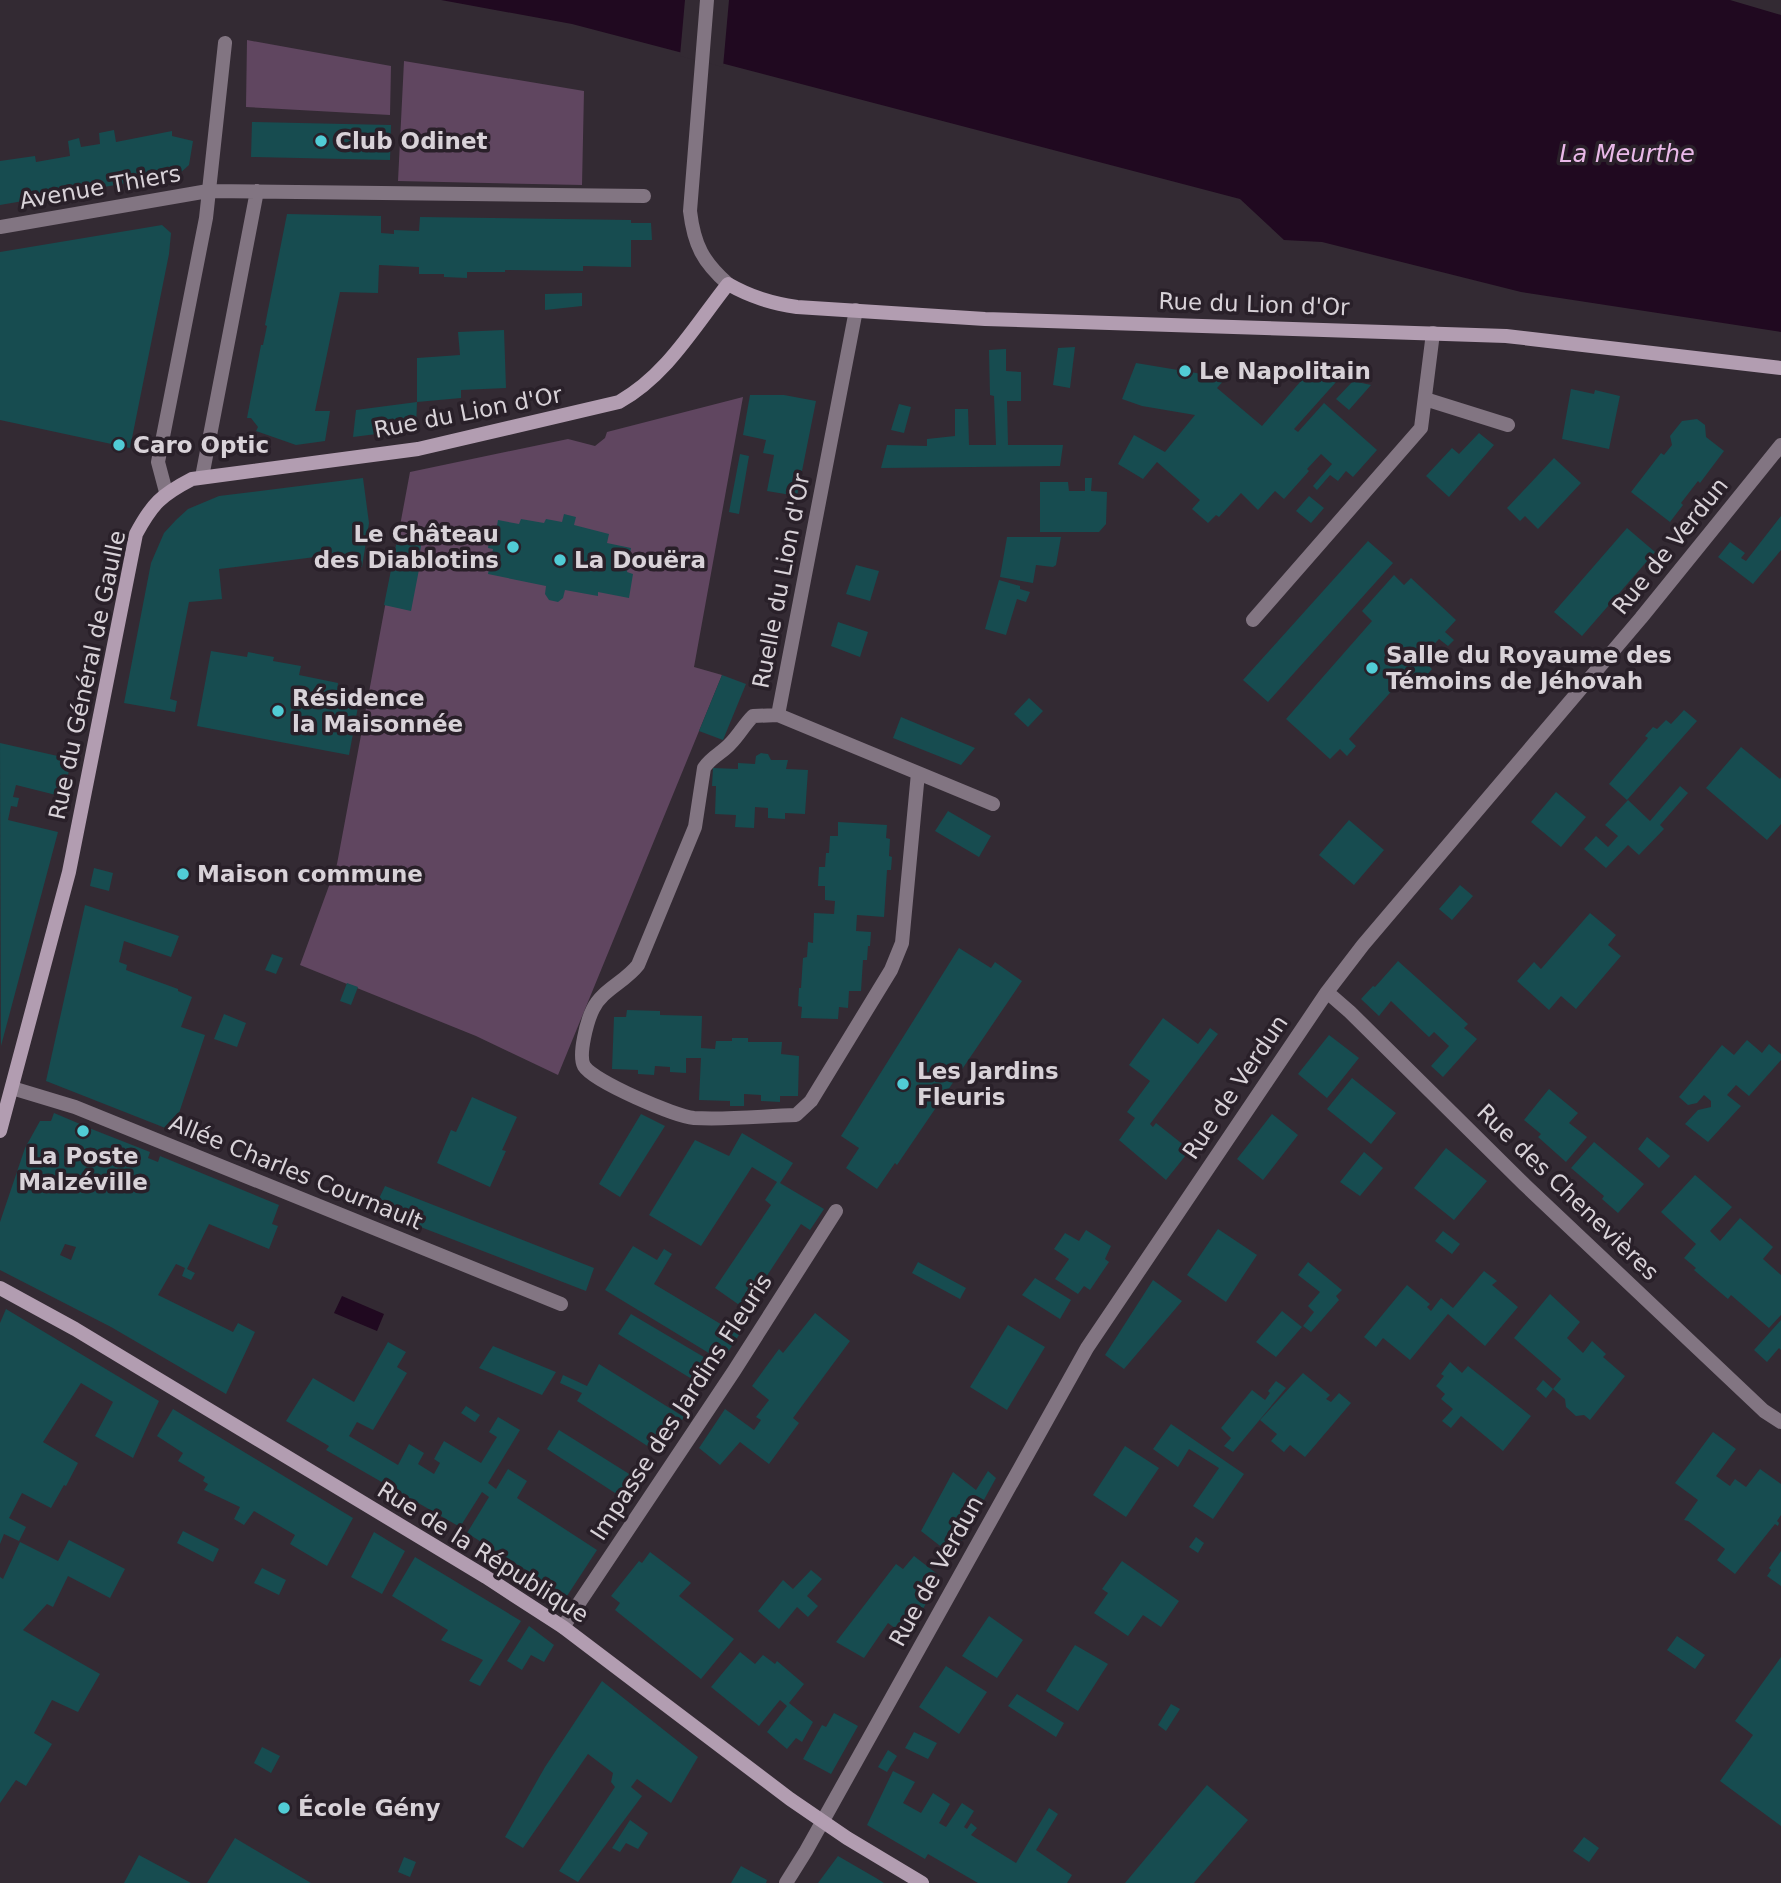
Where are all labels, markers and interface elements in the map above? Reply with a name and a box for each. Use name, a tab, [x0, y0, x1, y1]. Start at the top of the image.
place label: Club Odinet	[335, 128, 487, 154]
marker: Club Odinet	[313, 133, 329, 149]
water label: La Meurthe	[1559, 140, 1695, 168]
street label: Avenue Thiers	[17, 160, 183, 214]
street label: Rue du Lion d'Or	[1158, 288, 1350, 320]
place label: Le Napolitain	[1199, 358, 1371, 384]
marker: Le Napolitain	[1177, 363, 1193, 379]
street label: Rue du Lion d'Or	[372, 381, 565, 443]
place label: Caro Optic	[133, 432, 269, 458]
marker: Caro Optic	[111, 437, 127, 453]
street label: Ruelle du Lion d'Or	[747, 471, 815, 691]
street label: Rue de Verdun	[1607, 473, 1733, 619]
place label: Le Château des Diablotins	[314, 521, 499, 573]
street label: Rue du Général de Gaulle	[44, 528, 130, 822]
marker: Le Château des Diablotins	[505, 539, 521, 555]
place label: La Douëra	[574, 547, 706, 573]
marker: La Douëra	[552, 552, 568, 568]
place label: Salle du Royaume des Témoins de Jéhovah	[1386, 642, 1672, 694]
marker: Salle du Royaume des Témoins de Jéhovah	[1364, 660, 1380, 676]
place label: Résidence la Maisonnée	[292, 685, 463, 737]
marker: Résidence la Maisonnée	[270, 703, 286, 719]
place label: Maison commune	[197, 861, 423, 887]
marker: Maison commune	[175, 866, 191, 882]
street label: Rue de Verdun	[1177, 1010, 1293, 1164]
place label: Les Jardins Fleuris	[917, 1058, 1059, 1110]
marker: Les Jardins Fleuris	[895, 1076, 911, 1092]
street label: Rue des Chenevières	[1472, 1099, 1664, 1285]
street label: Allée Charles Cournault	[166, 1109, 426, 1235]
marker: La Poste Malzéville	[75, 1123, 91, 1139]
place label: La Poste Malzéville	[18, 1143, 148, 1195]
street label: Impasse des Jardins Fleuris	[585, 1269, 777, 1545]
street label: Rue de la République	[373, 1476, 593, 1628]
street label: Rue de Verdun	[884, 1491, 988, 1651]
place label: École Gény	[298, 1794, 440, 1821]
marker: École Gény	[276, 1800, 292, 1816]

